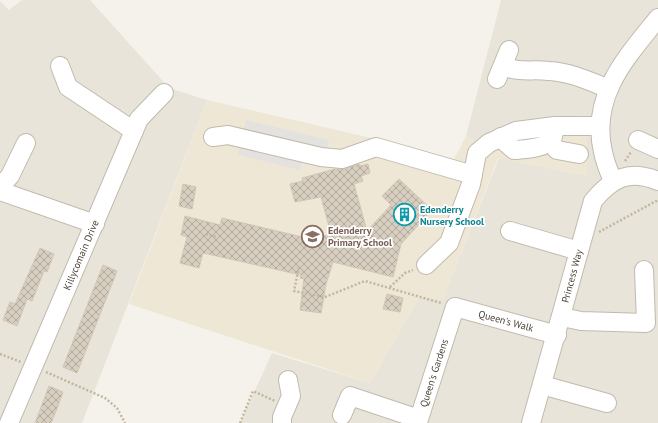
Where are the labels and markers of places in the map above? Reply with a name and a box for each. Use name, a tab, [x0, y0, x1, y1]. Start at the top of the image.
building icon: Edenderry Nursery School	[391, 202, 417, 228]
place label: Edenderry Nursery School	[420, 203, 484, 228]
school or university icon: Edenderry Primary School	[299, 223, 325, 249]
place label: Edenderry Primary School	[328, 224, 392, 249]

